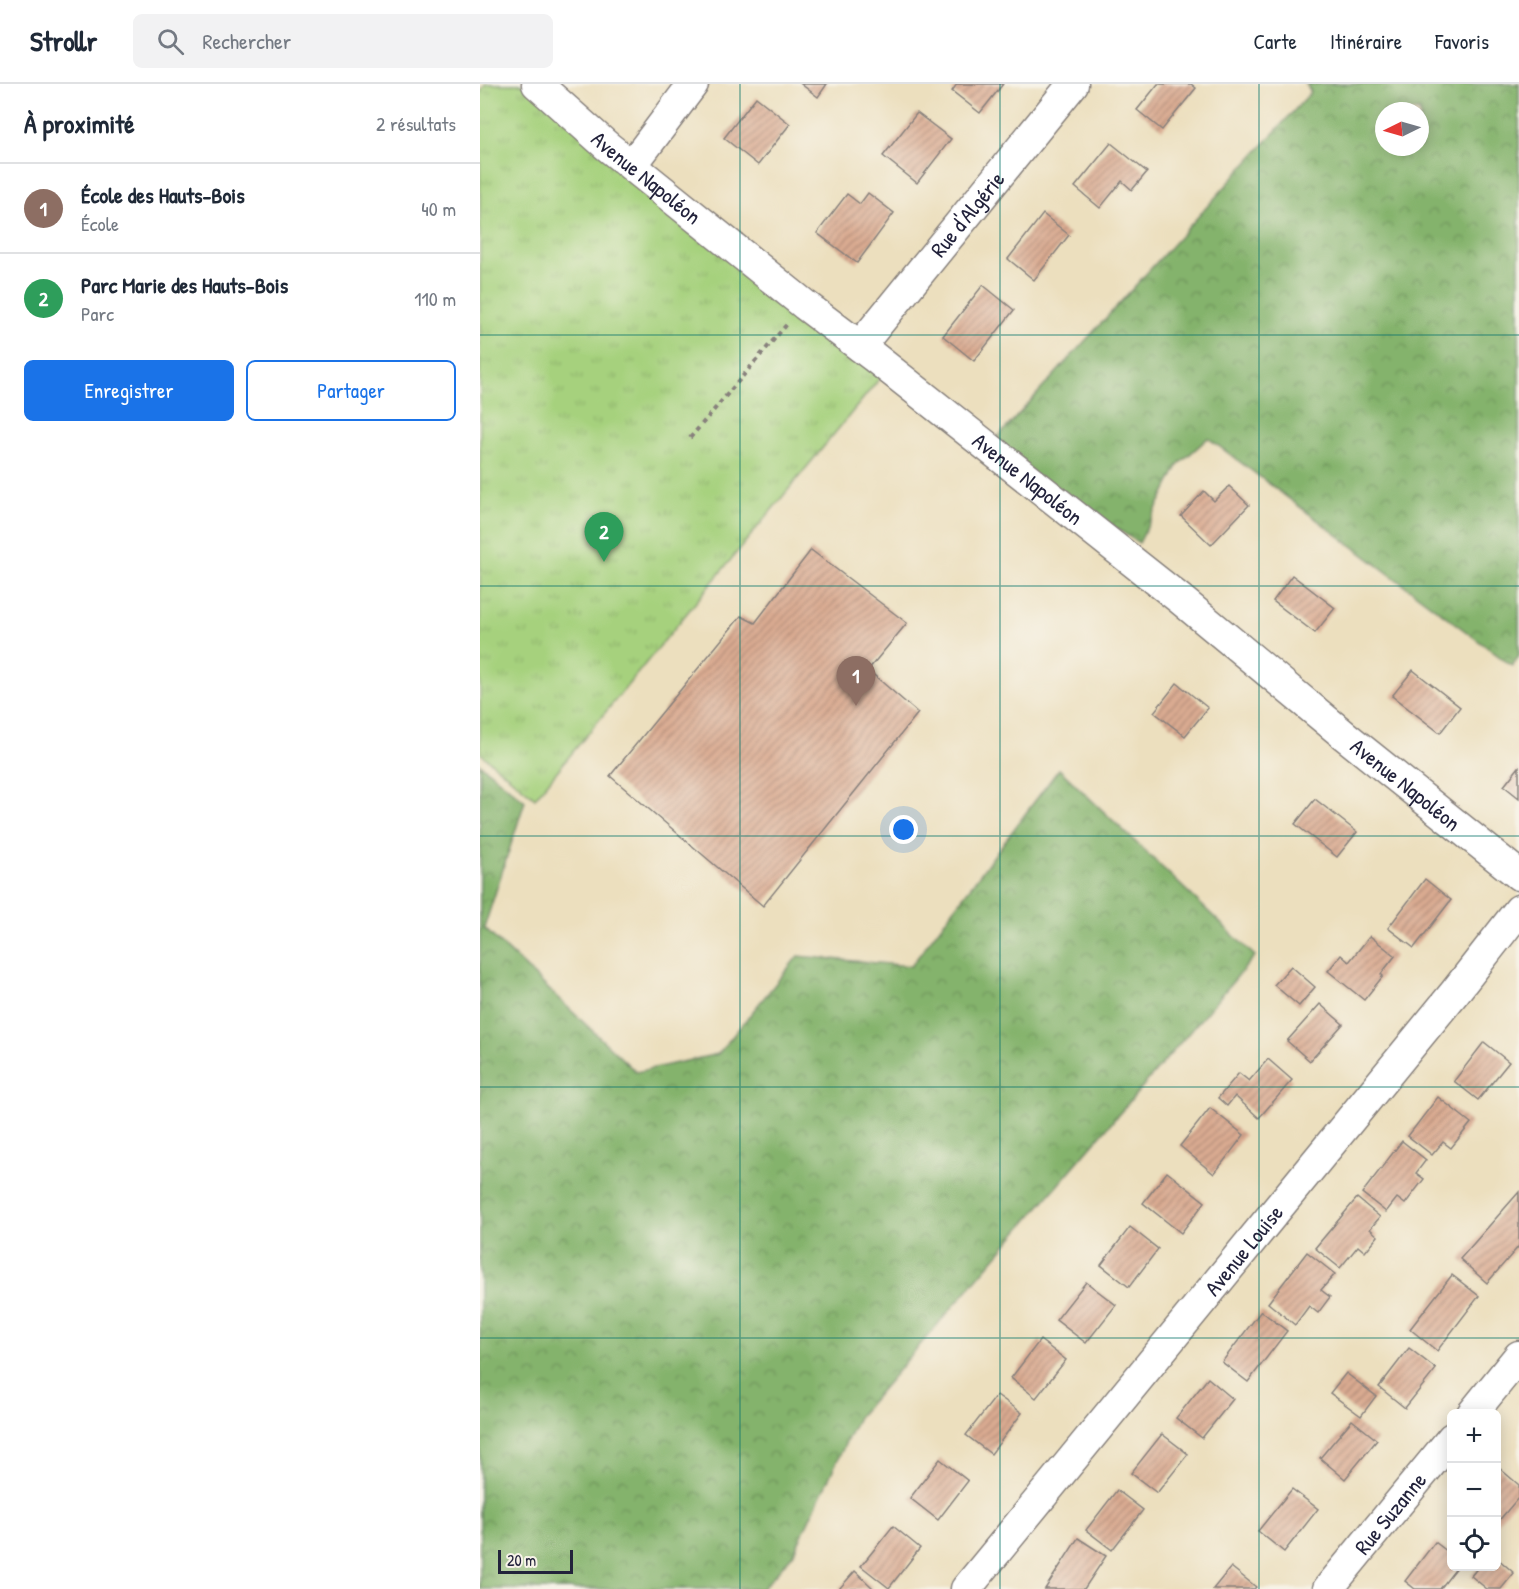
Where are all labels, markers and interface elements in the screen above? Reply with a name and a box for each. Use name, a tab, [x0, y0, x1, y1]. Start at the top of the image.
search box	[133, 14, 553, 68]
text: Strollr	[30, 22, 97, 60]
icon: search	[154, 25, 187, 58]
text: Rechercher	[202, 26, 291, 56]
text: Carte	[1254, 27, 1297, 56]
text: Itinéraire	[1330, 27, 1402, 56]
text: Favoris	[1435, 27, 1489, 56]
north arrow	[1375, 102, 1429, 156]
text: À proximité	[24, 106, 135, 141]
text: 2 résultats	[376, 110, 456, 137]
street label: Avenue Napoléon	[585, 124, 708, 231]
street label: Rue d'Algérie	[923, 165, 1011, 263]
text: École des Hauts-Bois	[81, 180, 245, 210]
text: 1	[40, 195, 47, 222]
text: 40 m	[421, 195, 456, 222]
text: École	[81, 210, 119, 237]
text: Parc Marie des Hauts-Bois	[81, 270, 288, 300]
text: 2	[39, 285, 48, 312]
text: 110 m	[414, 285, 456, 312]
text: Parc	[81, 300, 114, 327]
button: Enregistrer	[24, 360, 234, 421]
button: Partager	[246, 360, 456, 421]
street label: Avenue Napoléon	[966, 426, 1089, 532]
pin: 2	[584, 512, 624, 562]
pin: 1	[836, 656, 875, 706]
street label: Avenue Napoléon	[1344, 731, 1467, 838]
your location	[889, 815, 918, 844]
street label: Avenue Louise	[1197, 1198, 1290, 1302]
map controls	[1447, 1409, 1501, 1571]
button: +	[1447, 1409, 1501, 1463]
button: −	[1447, 1463, 1501, 1517]
street label: Rue Suzanne	[1347, 1466, 1433, 1561]
button: locate	[1447, 1517, 1501, 1571]
scale bar	[498, 1547, 573, 1574]
text: 20 m	[507, 1549, 536, 1571]

